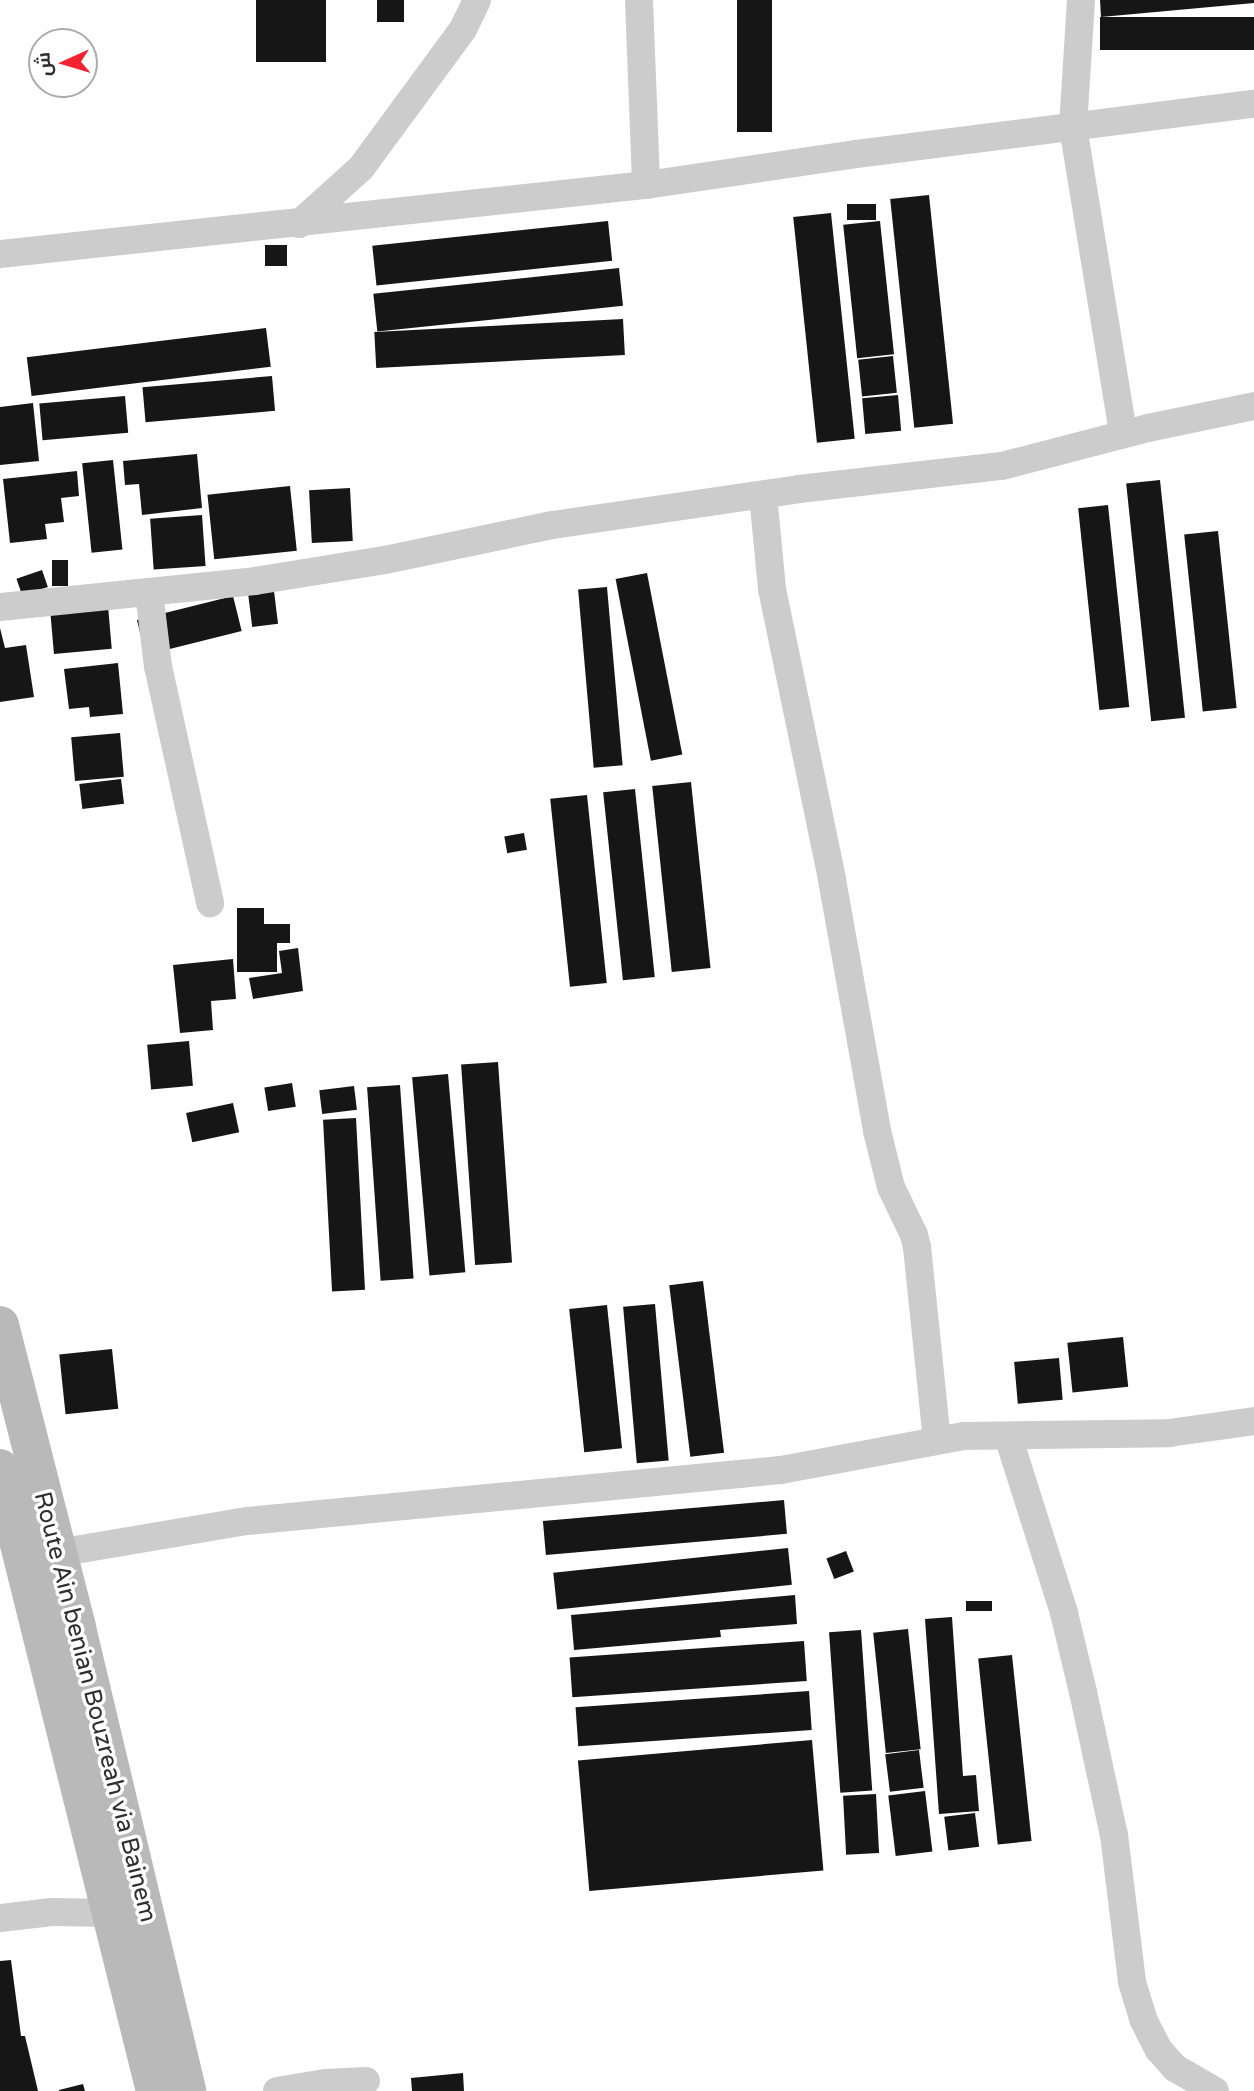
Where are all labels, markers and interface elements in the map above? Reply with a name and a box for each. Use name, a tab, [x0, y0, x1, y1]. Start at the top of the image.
north arrow	[28, 28, 98, 98]
text: ش	[32, 51, 56, 77]
street label: Route Ain benian Bouzreah via Bainem	[27, 1489, 163, 1925]

